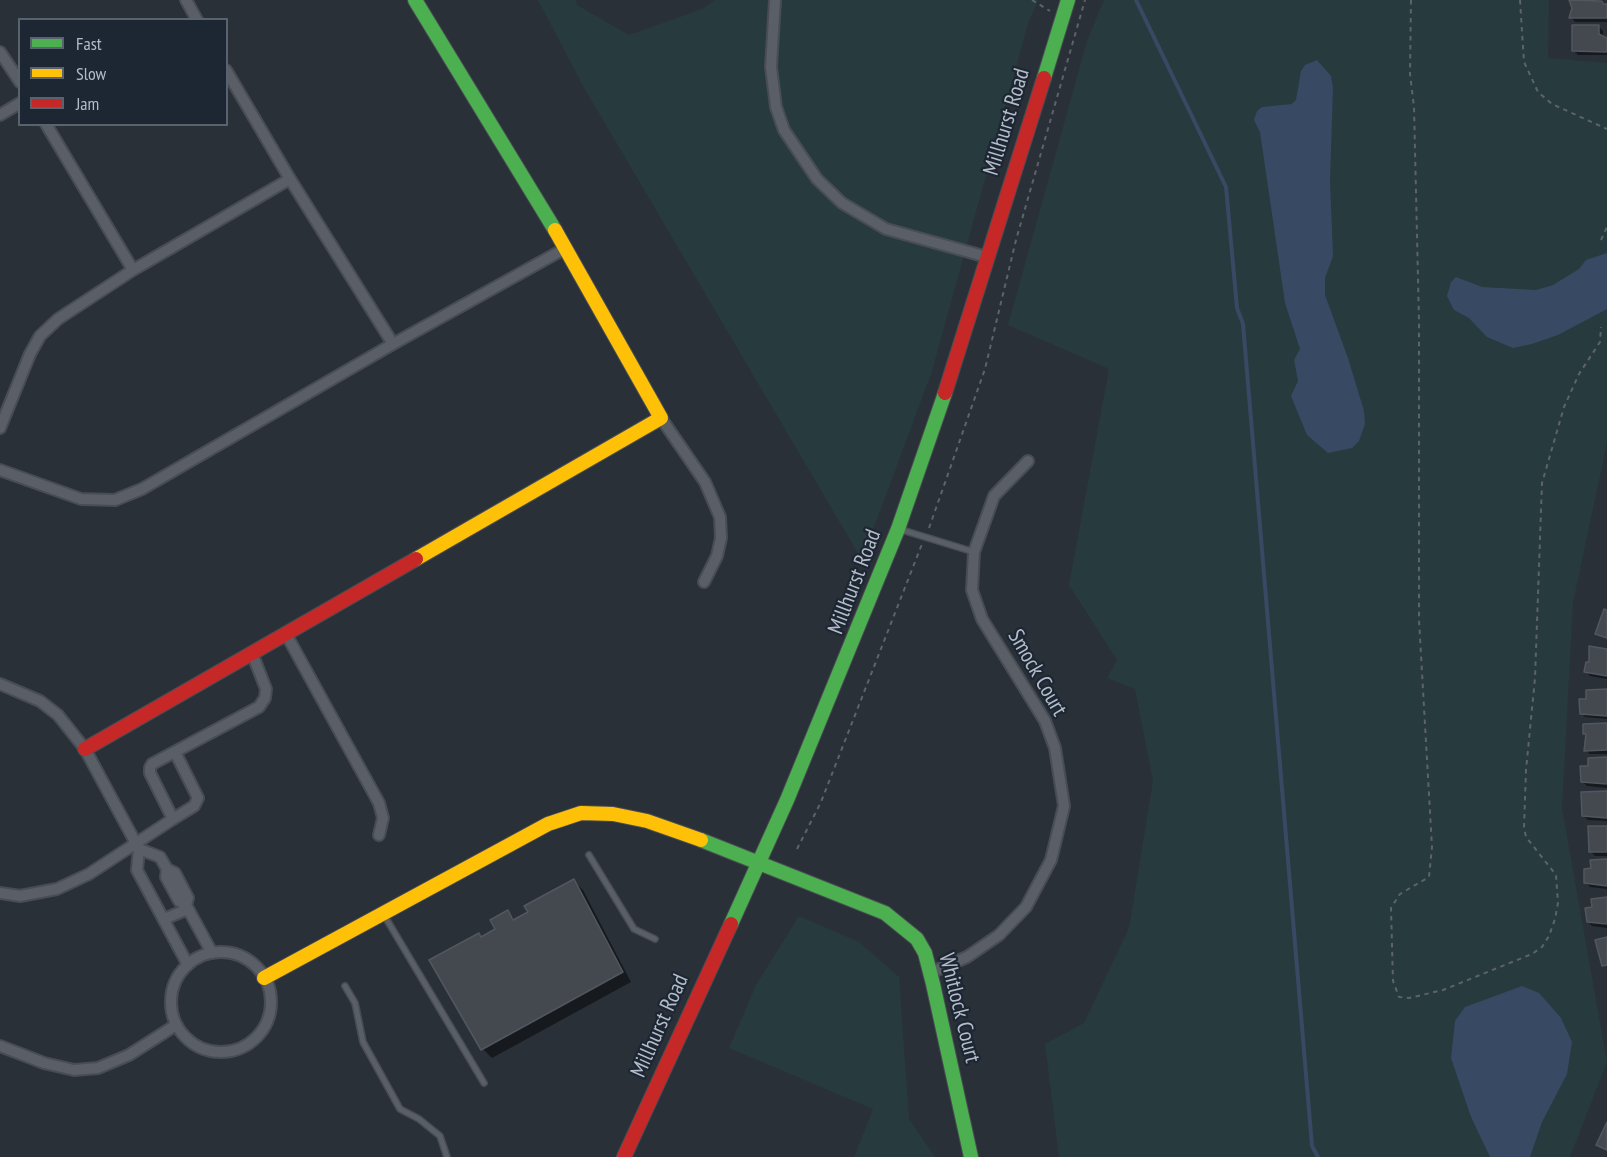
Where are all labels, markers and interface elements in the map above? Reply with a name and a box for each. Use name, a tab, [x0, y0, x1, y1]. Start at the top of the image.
legend	[18, 18, 228, 126]
text: Fast	[76, 32, 102, 55]
text: Slow	[76, 62, 106, 85]
street label: Millhurst Road	[978, 66, 1036, 178]
text: Jam	[76, 92, 99, 115]
street label: Millhurst Road	[823, 526, 887, 638]
street label: Smock Court	[1002, 625, 1072, 721]
street label: Whitlock Court	[933, 950, 985, 1066]
street label: Millhurst Road	[626, 970, 694, 1082]

